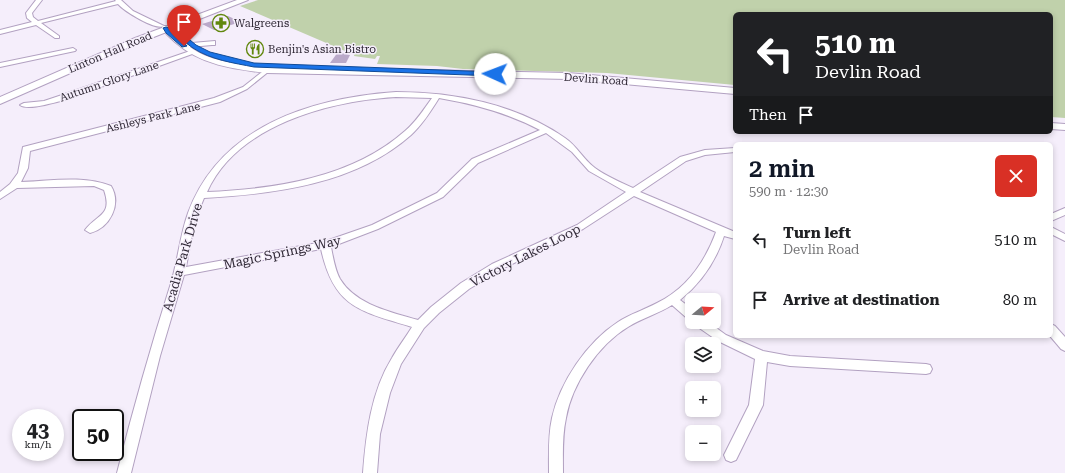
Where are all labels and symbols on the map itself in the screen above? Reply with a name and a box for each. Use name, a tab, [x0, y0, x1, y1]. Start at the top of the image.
pin	[167, 5, 201, 46]
pharmacy icon: Walgreens	[211, 13, 231, 33]
place label: Walgreens	[234, 17, 289, 30]
street label: Linton Hall Road	[66, 29, 154, 76]
restaurant icon: Benjin's Asian Bistro	[245, 39, 265, 59]
place label: Benjin's Asian Bistro	[268, 43, 376, 56]
position arrow	[474, 53, 516, 95]
street label: Autumn Glory Lane	[58, 58, 160, 105]
street label: Devlin Road	[563, 71, 629, 88]
street label: Ashleys Park Lane	[105, 99, 202, 135]
street label: Acadia Park Drive	[160, 201, 205, 313]
street label: Victory Lakes Loop	[467, 221, 583, 290]
street label: Magic Springs Way	[222, 233, 343, 272]
north arrow	[685, 293, 721, 329]
speed limit sign: 50	[72, 409, 124, 461]

